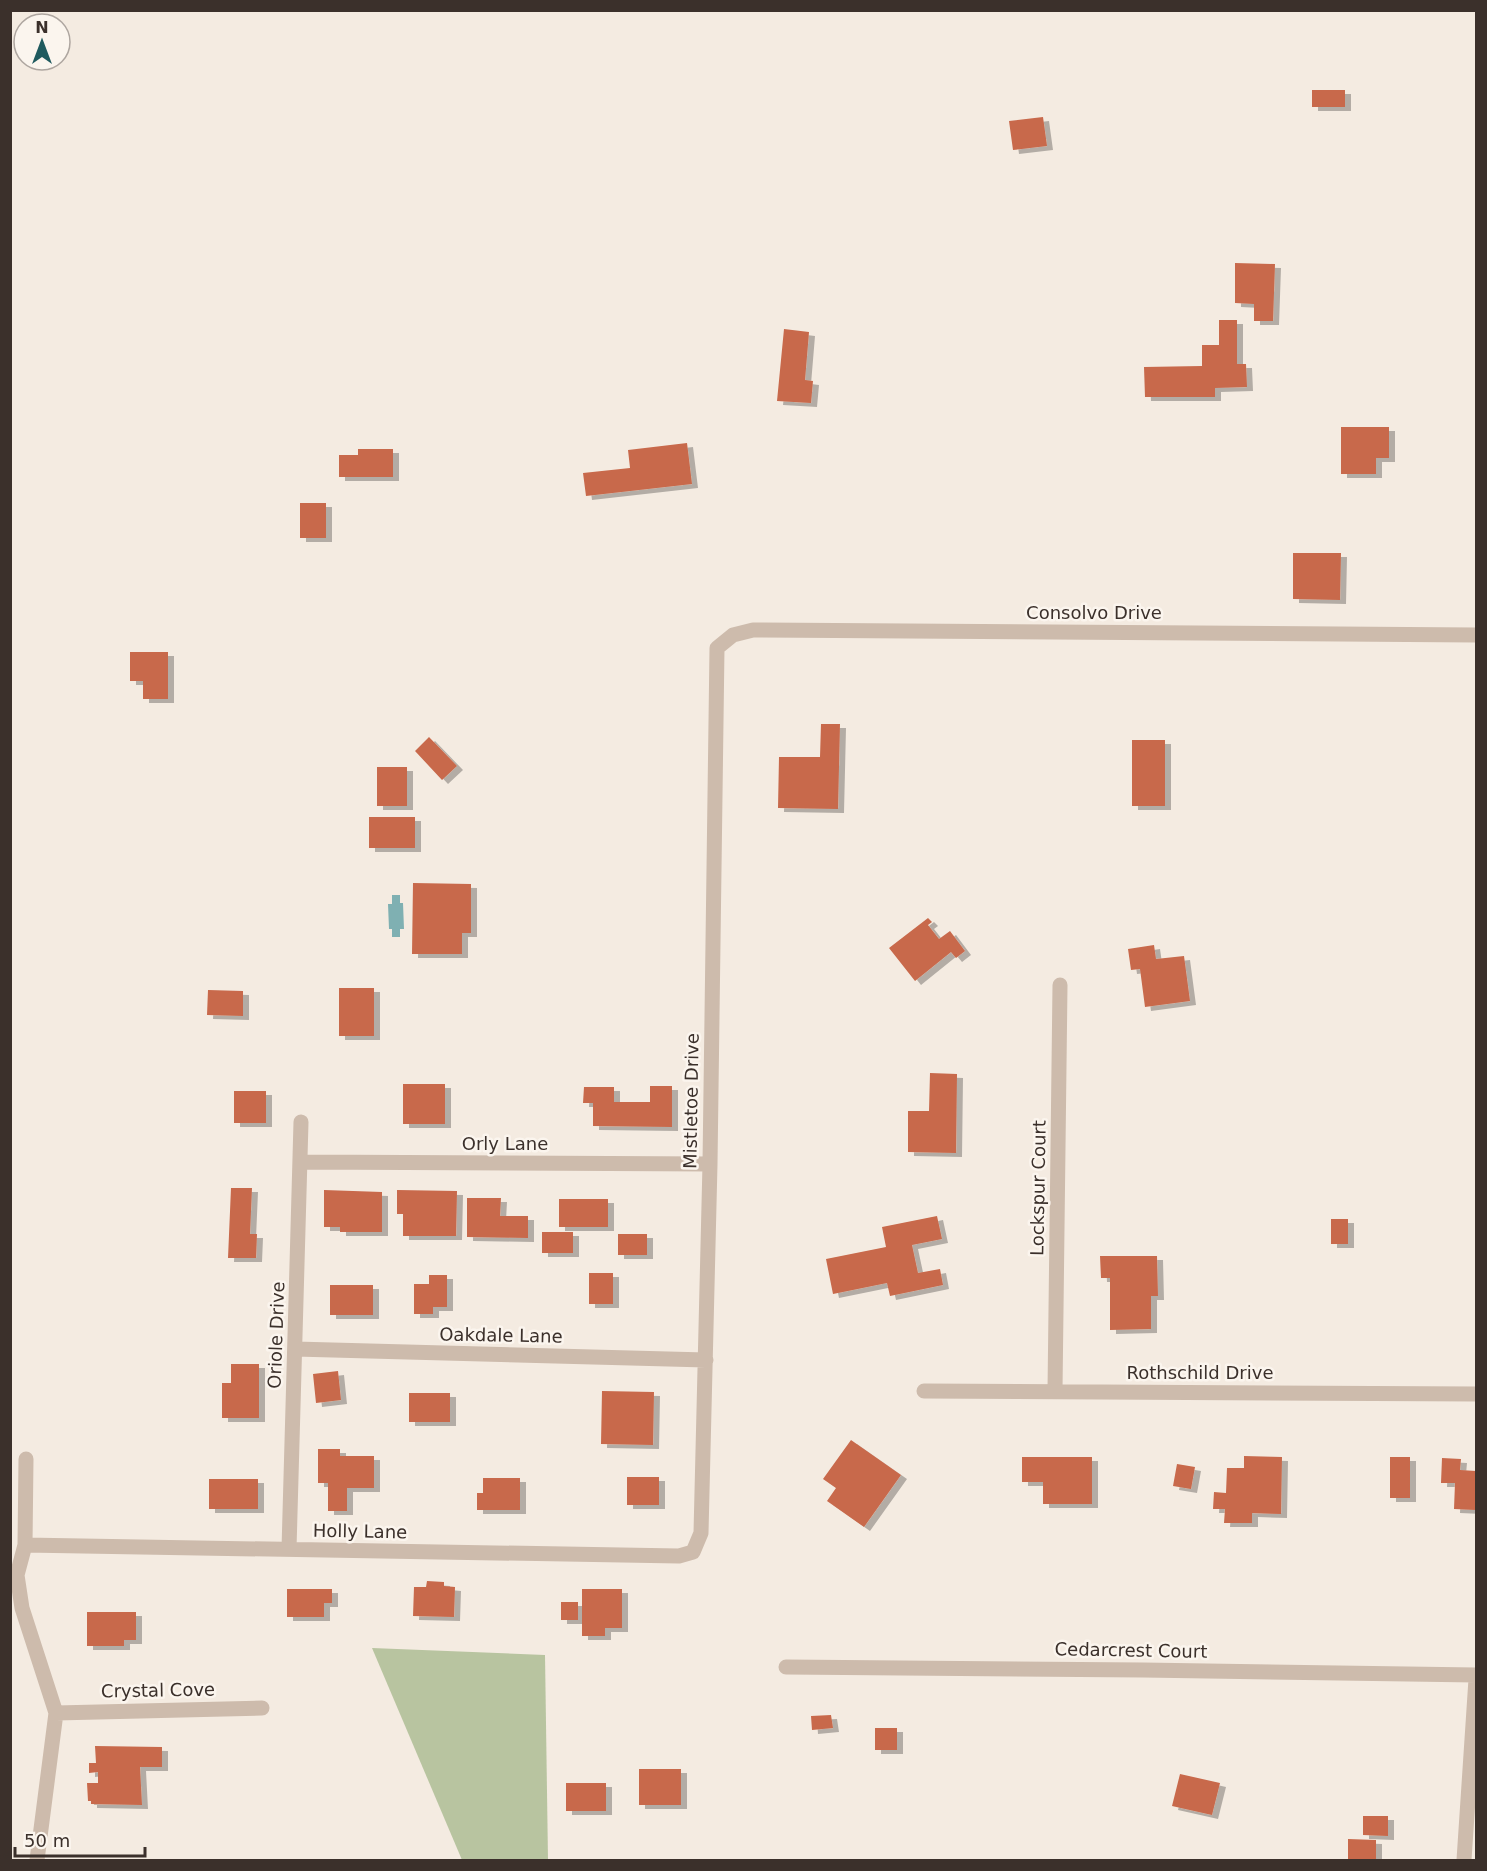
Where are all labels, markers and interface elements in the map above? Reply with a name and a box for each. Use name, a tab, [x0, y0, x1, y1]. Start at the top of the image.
north arrow	[12, 12, 72, 72]
text: N	[35, 18, 49, 37]
street label: Consolvo Drive	[1026, 602, 1162, 623]
street label: Mistletoe Drive	[679, 1033, 703, 1169]
street label: Lockspur Court	[1026, 1120, 1050, 1256]
street label: Orly Lane	[462, 1133, 548, 1154]
street label: Oriole Drive	[264, 1281, 288, 1389]
street label: Oakdale Lane	[439, 1323, 563, 1347]
street label: Rothschild Drive	[1127, 1362, 1274, 1383]
street label: Holly Lane	[313, 1520, 407, 1542]
street label: Cedarcrest Court	[1054, 1638, 1208, 1662]
street label: Crystal Cove	[101, 1679, 215, 1701]
scale bar	[15, 1820, 146, 1858]
text: 50 m	[24, 1830, 70, 1851]

